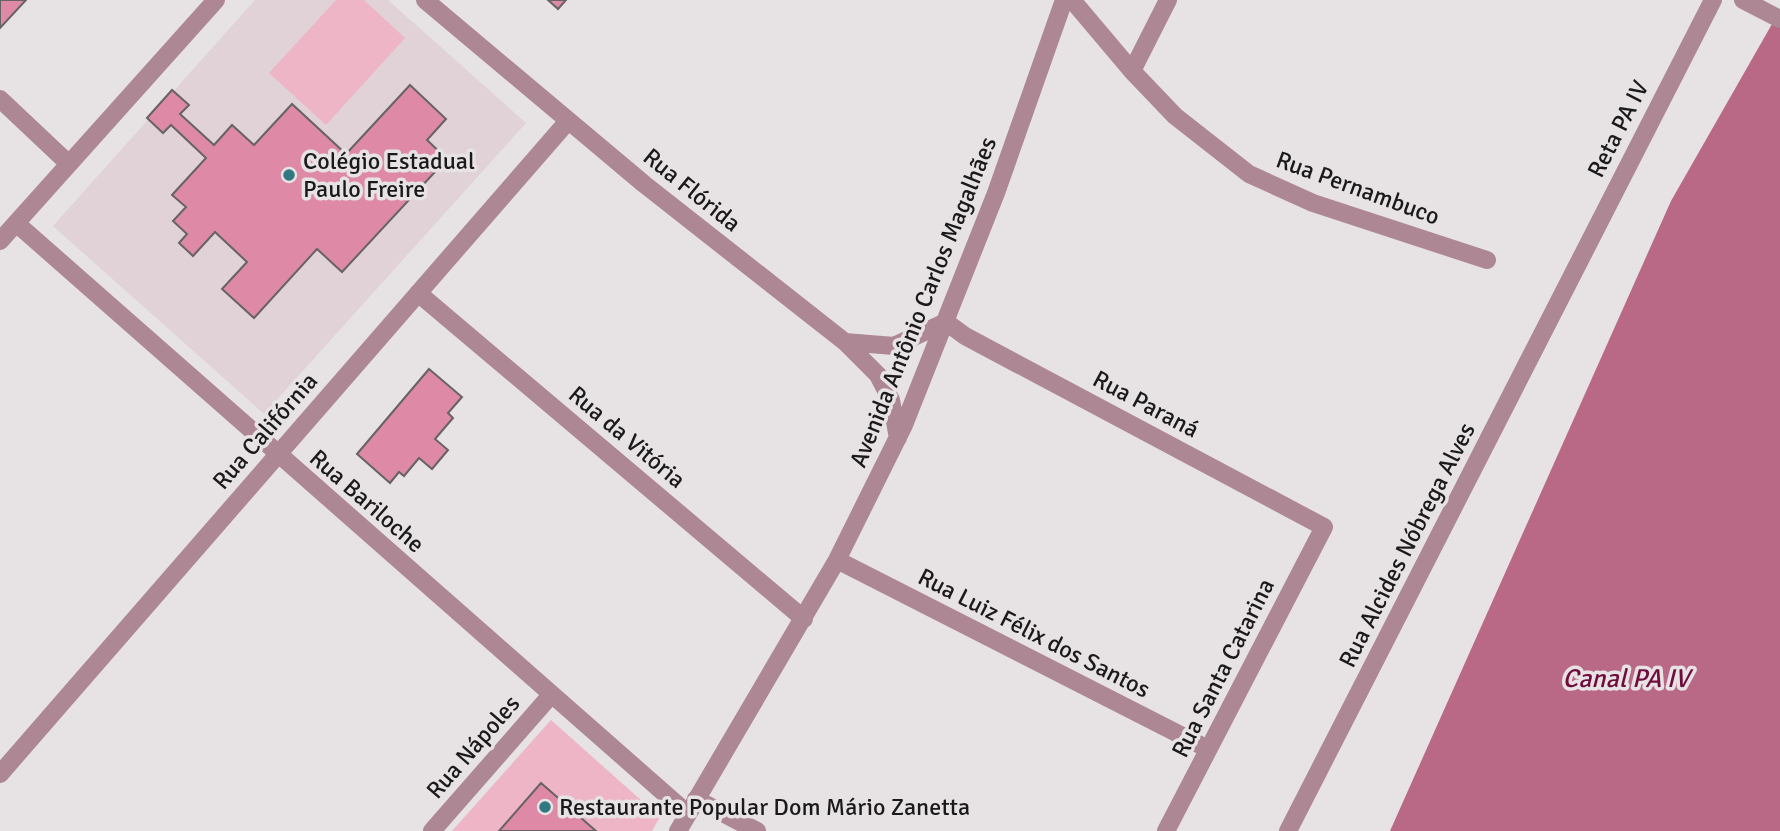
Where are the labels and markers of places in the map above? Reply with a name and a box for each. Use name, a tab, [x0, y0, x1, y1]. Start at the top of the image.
place label: Colégio Estadual Paulo Freire	[303, 146, 475, 204]
marker: Colégio Estadual Paulo Freire	[281, 167, 297, 183]
place label: Restaurante Popular Dom Mário Zanetta	[559, 792, 970, 822]
marker: Restaurante Popular Dom Mário Zanetta	[537, 799, 553, 815]

